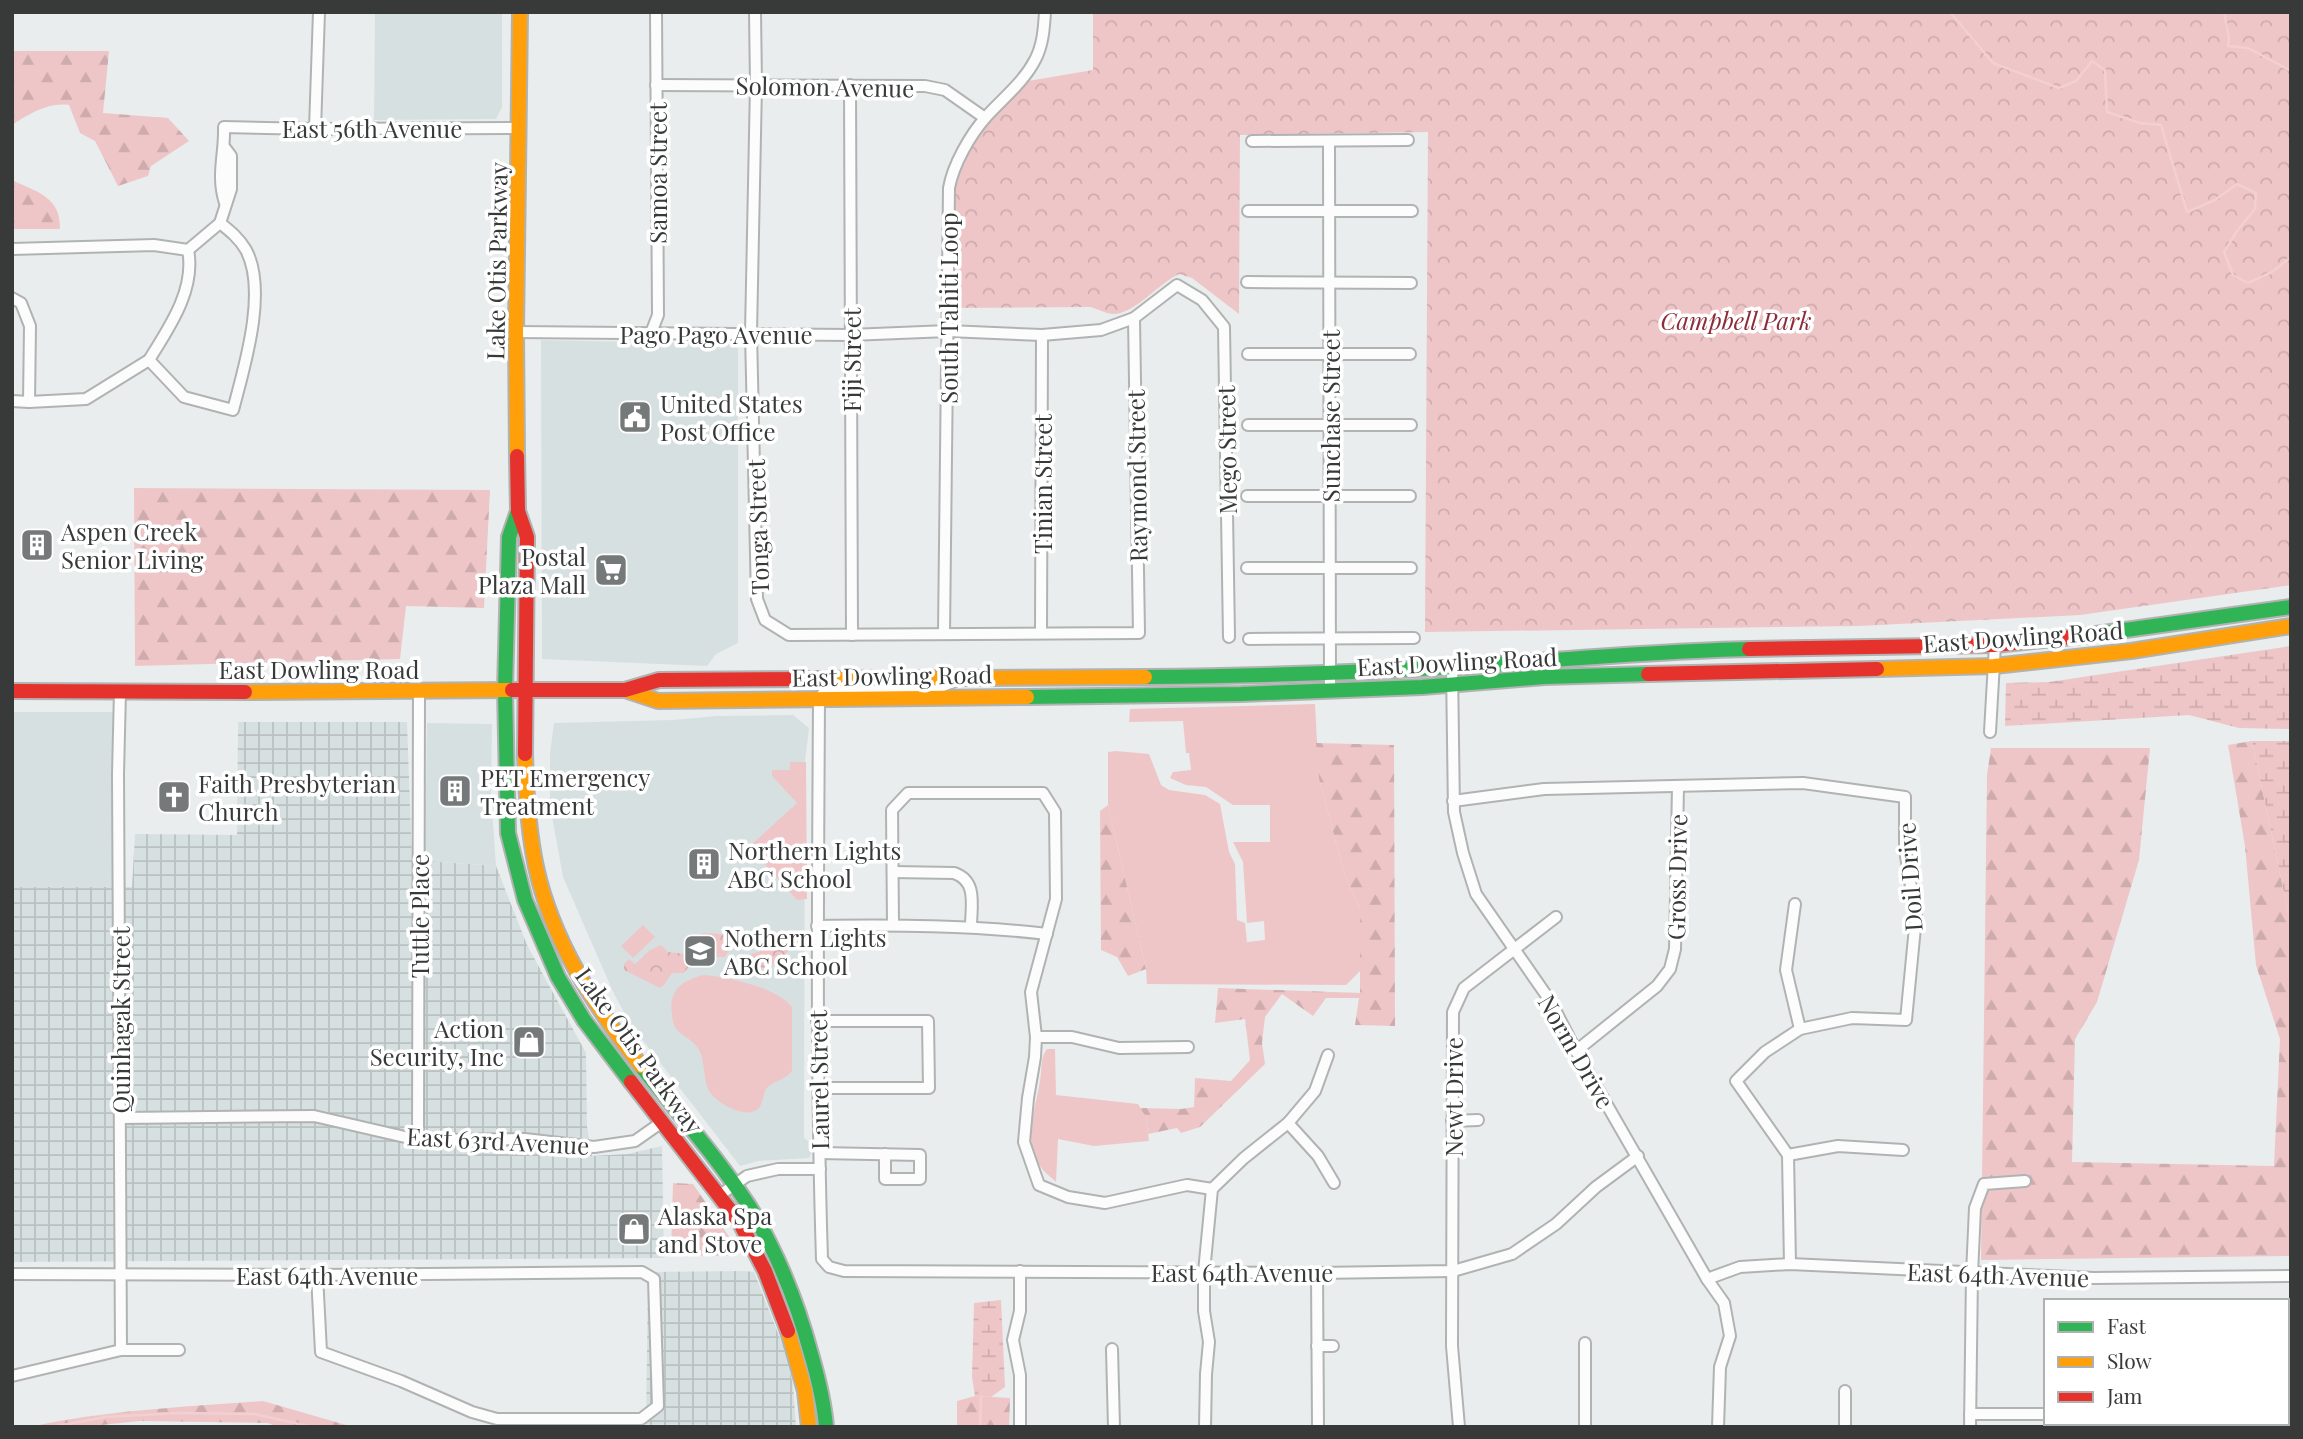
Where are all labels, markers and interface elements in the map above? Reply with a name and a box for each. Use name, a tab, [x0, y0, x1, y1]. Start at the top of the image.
street label: Solomon Avenue	[735, 68, 915, 104]
street label: Samoa Street	[641, 102, 673, 244]
street label: East 56th Avenue	[282, 112, 462, 144]
street label: Lake Otis Parkway	[478, 162, 514, 360]
street label: South Tahiti Loop	[932, 212, 964, 404]
park label: Campbell Park	[1660, 304, 1812, 336]
street label: Fiji Street	[835, 307, 867, 412]
street label: Pago Pago Avenue	[619, 318, 813, 350]
street label: Sunchase Street	[1314, 329, 1346, 502]
street label: Mego Street	[1209, 385, 1243, 515]
place label: United States Post Office	[660, 387, 803, 447]
street label: Raymond Street	[1118, 389, 1154, 563]
public building icon: United States Post Office	[616, 398, 654, 436]
street label: Tinian Street	[1026, 414, 1058, 554]
street label: Tonga Street	[739, 458, 775, 595]
place label: Aspen Creek Senior Living	[60, 515, 204, 575]
building icon: Aspen Creek Senior Living	[18, 526, 56, 564]
place label: Postal Plaza Mall	[478, 540, 586, 600]
supermarket icon: Postal Plaza Mall	[592, 551, 630, 589]
street label: East Dowling Road	[1922, 613, 2124, 659]
street label: East Dowling Road	[1356, 640, 1558, 682]
street label: East Dowling Road	[219, 653, 419, 685]
street label: East Dowling Road	[791, 657, 993, 693]
place label: PET Emergency Treatment	[480, 761, 650, 821]
place label: Faith Presbyterian Church	[198, 767, 396, 827]
building icon: PET Emergency Treatment	[436, 772, 474, 810]
church icon: Faith Presbyterian Church	[155, 778, 193, 816]
street label: Gross Drive	[1659, 814, 1693, 940]
street label: Doil Drive	[1889, 821, 1929, 933]
place label: Northern Lights ABC School	[727, 834, 901, 894]
building icon: Northern Lights ABC School	[685, 845, 723, 883]
street label: Tuttle Place	[403, 854, 435, 978]
place label: Nothern Lights ABC School	[723, 921, 887, 981]
street label: Quinhagak Street	[104, 926, 136, 1113]
school or university icon: Nothern Lights ABC School	[681, 932, 719, 970]
street label: Lake Otis Parkway	[569, 960, 711, 1140]
street label: Norm Drive	[1532, 988, 1622, 1114]
street label: Laurel Street	[801, 1009, 835, 1150]
place label: Action Security, Inc	[370, 1012, 504, 1072]
shop icon: Action Security, Inc	[510, 1023, 548, 1061]
street label: Newt Drive	[1437, 1037, 1469, 1157]
street label: East 63rd Avenue	[406, 1119, 590, 1161]
place label: Alaska Spa and Stove	[657, 1199, 772, 1259]
shop icon: Alaska Spa and Stove	[615, 1210, 653, 1248]
street label: East 64th Avenue	[1906, 1255, 2090, 1293]
street label: East 64th Avenue	[1151, 1256, 1333, 1288]
street label: East 64th Avenue	[236, 1259, 418, 1291]
legend	[2044, 1299, 2289, 1425]
text: Fast	[2107, 1311, 2146, 1339]
text: Slow	[2107, 1346, 2152, 1374]
text: Jam	[2106, 1381, 2143, 1409]

